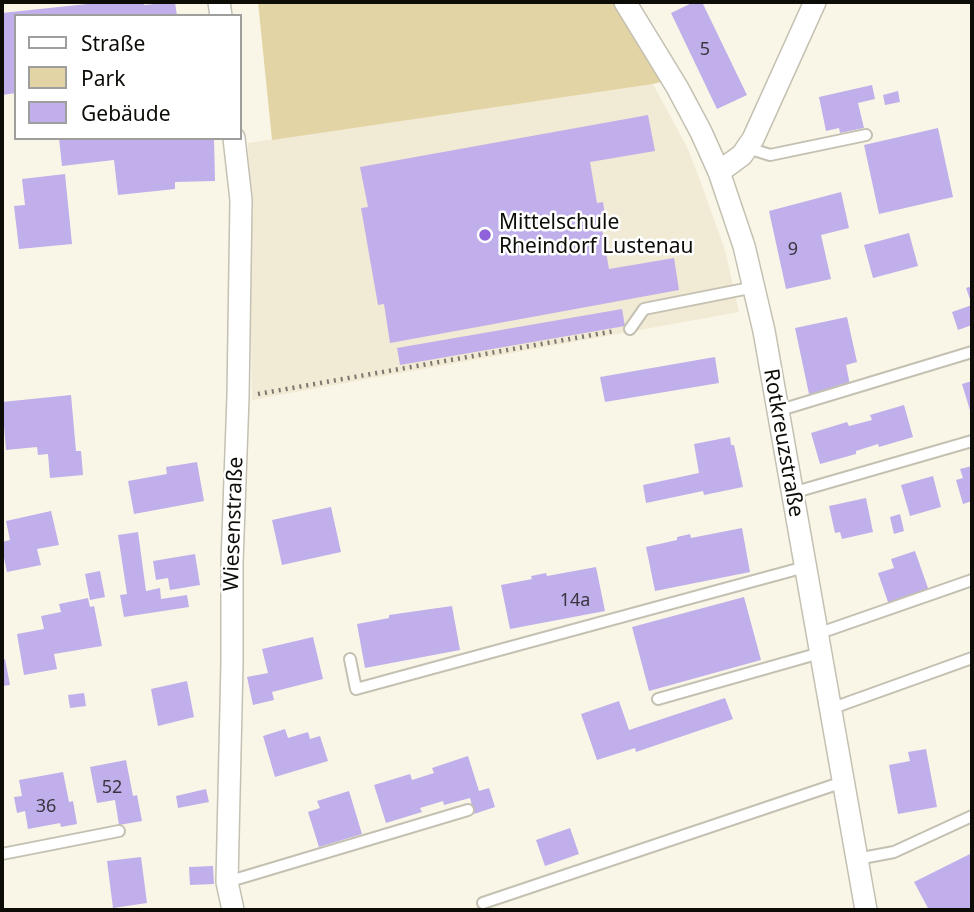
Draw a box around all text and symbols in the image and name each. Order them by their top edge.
legend [14,14,242,140]
text: Straße [81,29,145,57]
house number: 5 [700,39,710,61]
text: Park [81,64,125,92]
text: Gebäude [81,99,171,127]
place label: Mittelschule Rheindorf Lustenau [499,210,693,260]
marker: Mittelschule Rheindorf Lustenau [477,227,493,243]
house number: 9 [788,239,798,261]
street label: Rotkreuzstraße [758,367,808,519]
street label: Wiesenstraße [219,456,249,592]
house number: 14a [560,590,590,612]
house number: 52 [102,777,122,799]
house number: 36 [36,796,56,818]

